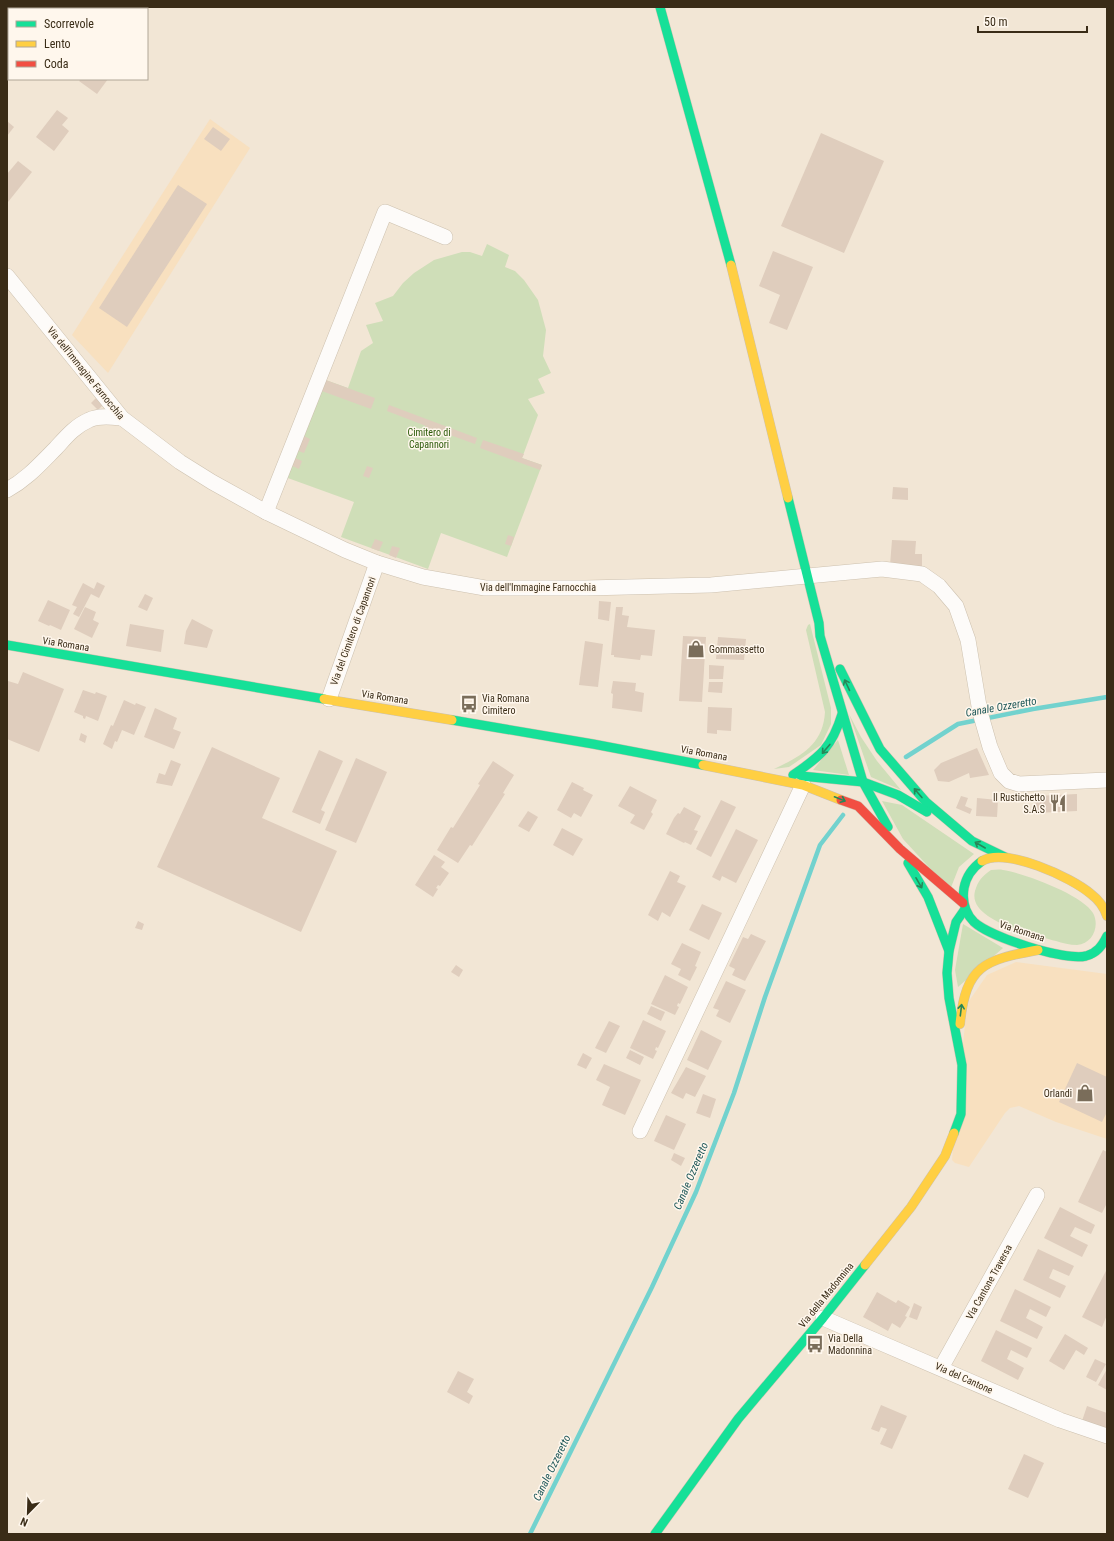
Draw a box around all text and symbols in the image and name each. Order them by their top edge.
legend [8,8,148,80]
scale bar [978,8,1087,34]
text: 50 m [984,15,1008,29]
text: Scorrevole [44,17,94,31]
text: Lento [44,37,71,51]
text: Coda [44,57,69,71]
street label: Via dell'Immagine Farnocchia [45,325,127,422]
park label: Cimitero di Capannori [408,427,450,450]
street label: Via del Cimitero di Capannori [328,575,378,687]
street label: Via dell'Immagine Farnocchia [480,582,596,593]
street label: Via Romana [42,635,90,653]
shop icon: Gommassetto [686,639,706,659]
place label: Gommassetto [709,644,764,655]
one-way arrow [843,679,850,691]
street label: Via Romana [361,688,409,706]
place label: Via Romana Cimitero [482,693,529,716]
bus stop icon: Via Romana Cimitero [459,694,479,714]
water label: Canale Ozzeretto [965,694,1037,720]
street label: Via Romana [680,743,728,763]
one-way arrow [822,743,831,754]
one-way arrow [913,787,922,798]
place label: Il Rustichetto S.A.S [993,792,1045,815]
restaurant icon: Il Rustichetto S.A.S [1048,793,1068,813]
one-way arrow [833,795,845,803]
one-way arrow [974,841,986,849]
one-way arrow [916,876,924,888]
street label: Via Romana [998,918,1046,944]
one-way arrow [957,1004,965,1017]
shop icon: Orlandi [1075,1083,1095,1103]
place label: Orlandi [1044,1088,1072,1099]
water label: Canale Ozzeretto [671,1140,711,1212]
street label: Via Cantone Traversa [964,1243,1014,1321]
street label: Via della Madonnina [796,1260,856,1330]
place label: Via Della Madonnina [828,1333,872,1356]
bus stop icon: Via Della Madonnina [805,1334,825,1354]
street label: Via del Cantone [933,1360,995,1396]
water label: Canale Ozzeretto [530,1433,574,1503]
north arrow [8,1493,48,1533]
text: N [18,1514,30,1529]

